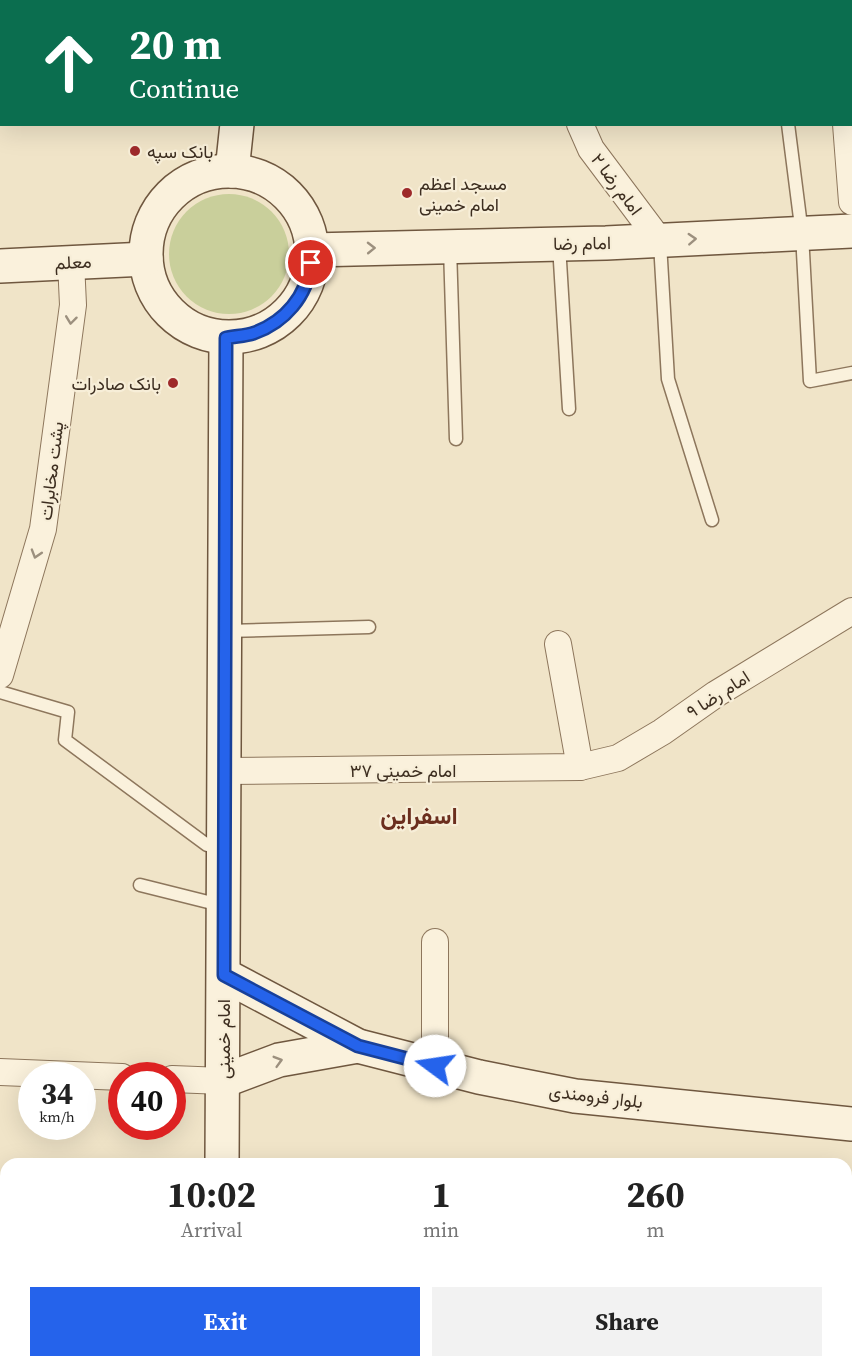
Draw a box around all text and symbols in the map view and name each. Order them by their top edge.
text: 20 m [129,15,222,73]
icon: ahead [30,24,108,102]
text: Continue [129,70,239,107]
place label: بانک سپه [147,139,213,164]
marker: بانک سپه [128,144,142,158]
street label: امام رضا ۲ [585,148,649,220]
place label: مسجد اعظم امام خمینی [419,171,507,217]
marker: مسجد اعظم امام خمینی [400,186,414,200]
street label: امام رضا [553,230,611,256]
one-way arrow [687,233,696,246]
pin [285,237,336,288]
one-way arrow [366,242,375,254]
icon: arrive [294,246,327,279]
street label: معلم [54,249,92,275]
one-way arrow [65,315,77,324]
place label: بانک صادرات [71,371,161,396]
marker: بانک صادرات [166,376,180,390]
street label: پشت مخابرات [33,420,69,522]
one-way arrow [31,548,43,559]
street label: امام رضا ۹ [682,664,754,724]
street label: امام خمینی ۳۷ [350,758,456,783]
district label: اسفراین [380,799,458,832]
street label: امام خمینی [211,999,236,1079]
position arrow [403,1034,467,1098]
one-way arrow [272,1056,283,1068]
speed limit sign: 40 [108,1062,186,1140]
text: 34 [41,1073,73,1114]
street label: بلوار فرومندی [548,1078,644,1114]
text: km/h [39,1106,75,1127]
text: 10:02 [167,1170,256,1219]
text: 1 [431,1170,451,1219]
text: 260 [626,1170,685,1219]
text: Arrival [181,1216,242,1244]
text: min [423,1216,459,1244]
text: m [647,1216,665,1244]
button: Exit [30,1287,420,1356]
button: Share [432,1287,822,1356]

